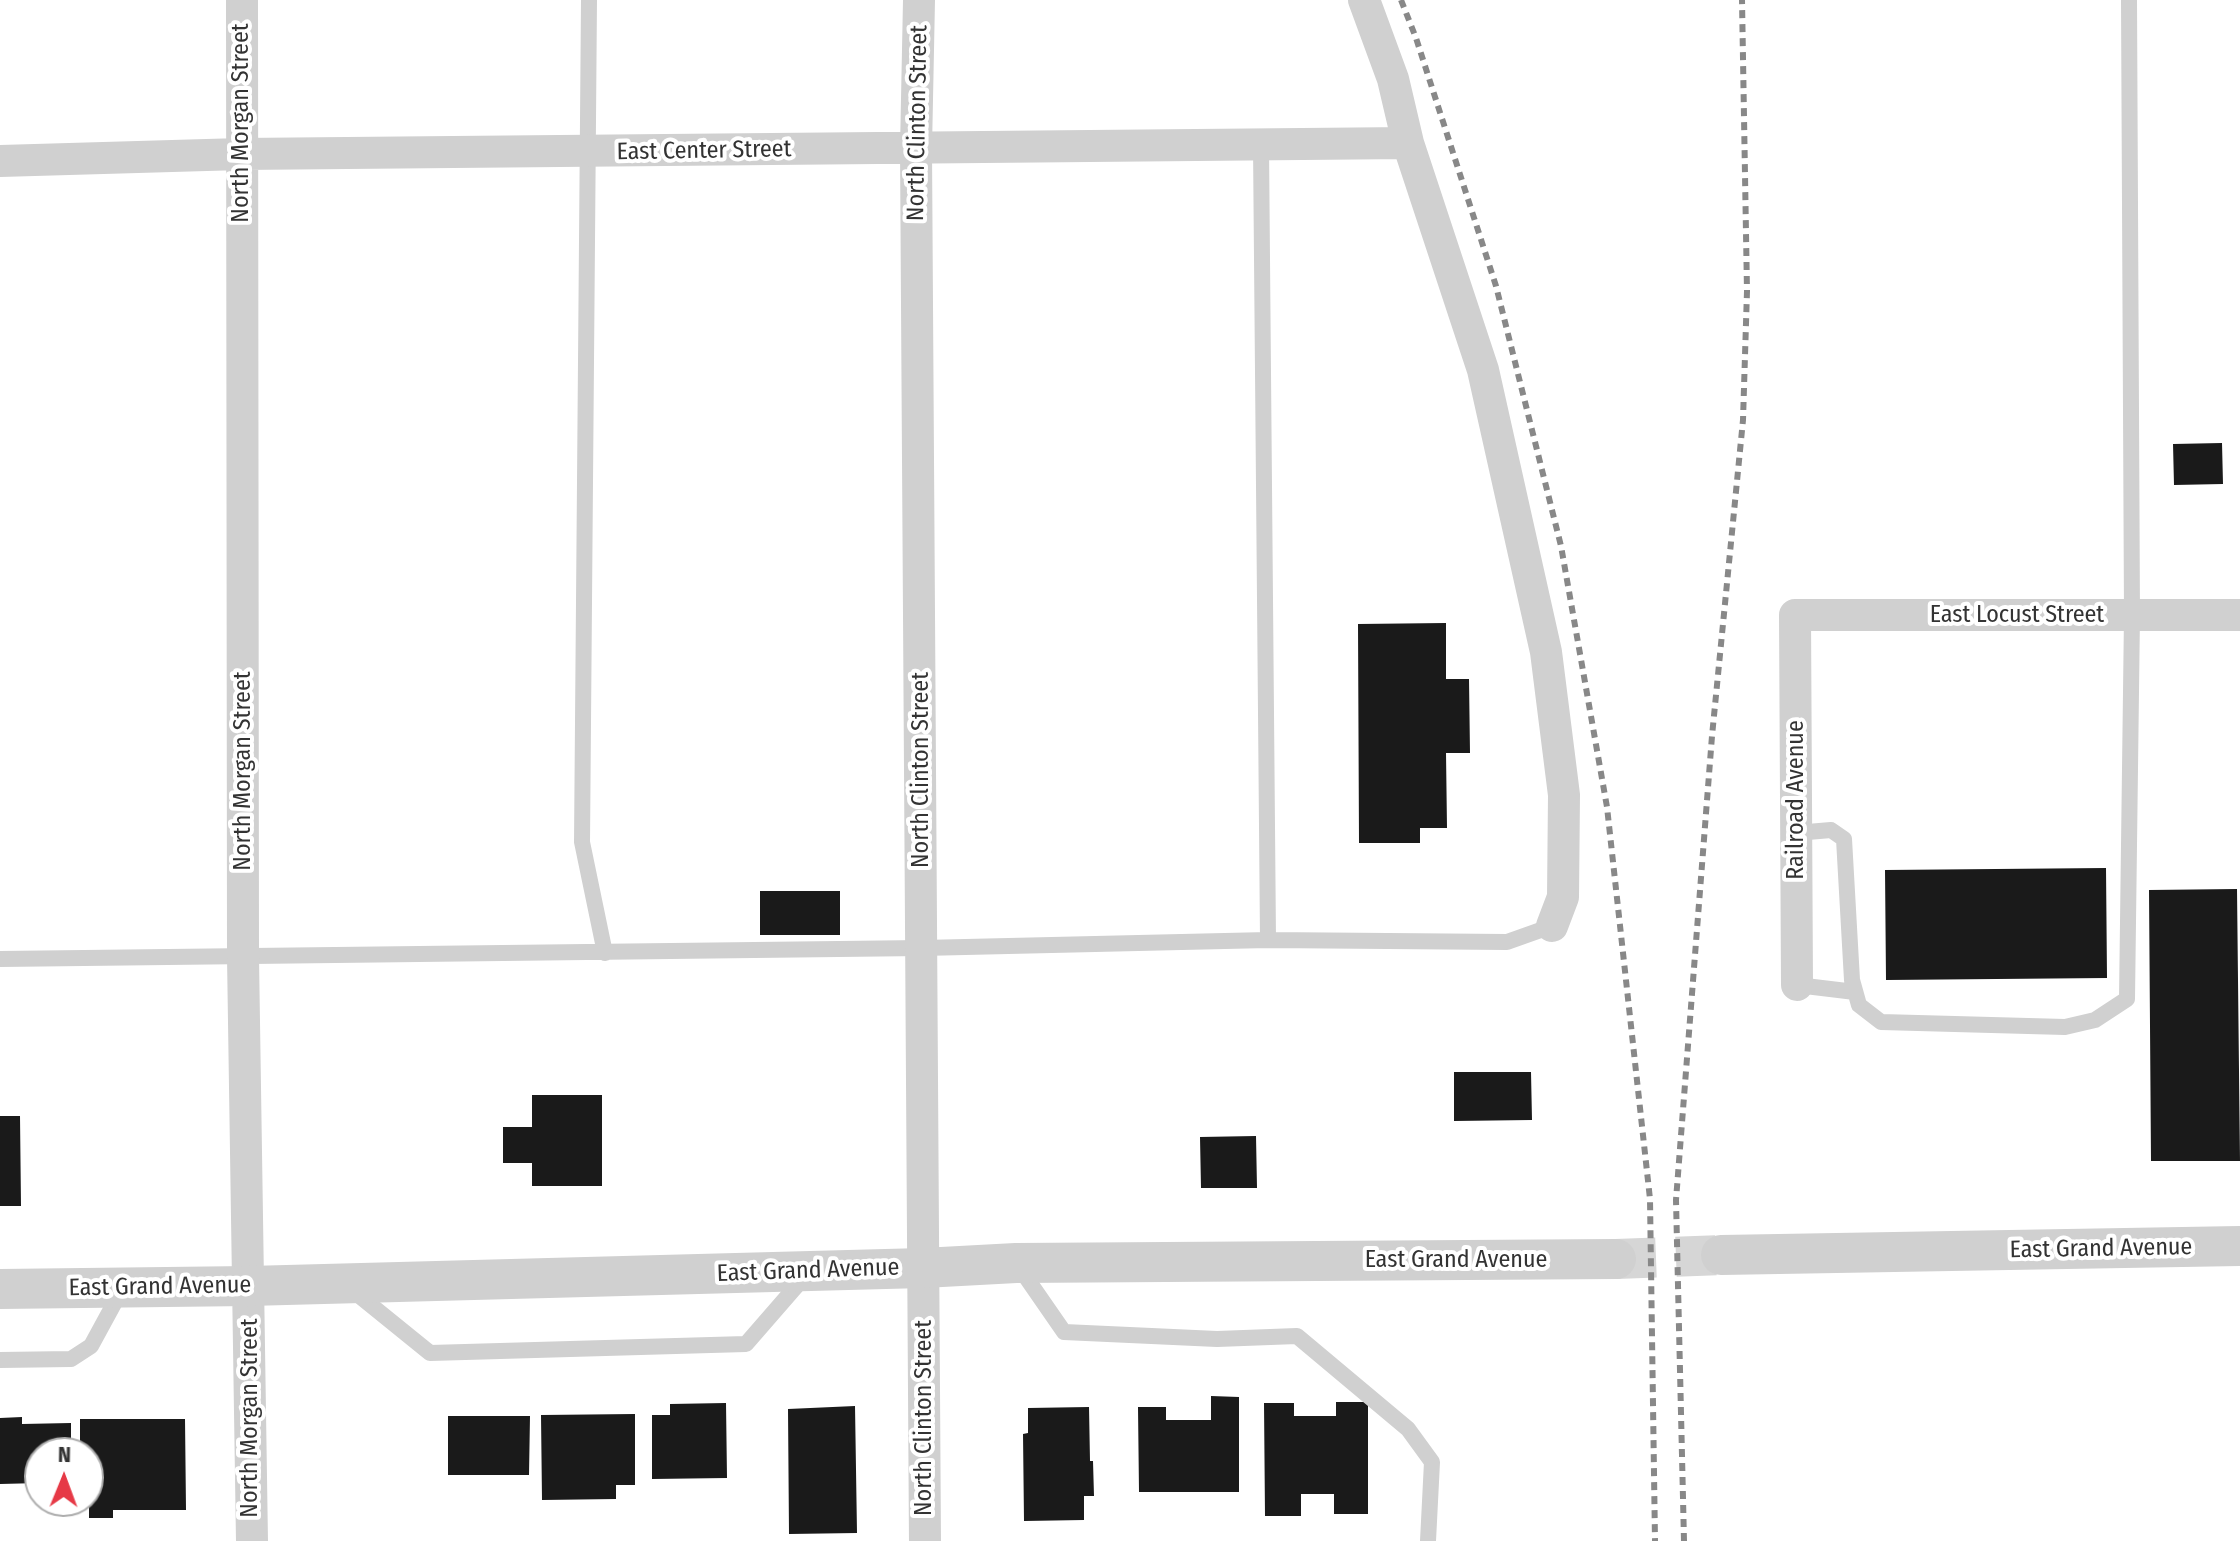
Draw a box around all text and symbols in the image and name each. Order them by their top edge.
street label: North Morgan Street [227,23,255,223]
street label: North Clinton Street [902,25,934,221]
street label: East Center Street [616,135,792,167]
street label: East Locust Street [1930,601,2104,629]
street label: North Morgan Street [229,671,257,871]
street label: North Clinton Street [907,672,935,868]
street label: Railroad Avenue [1782,720,1810,880]
street label: East Grand Avenue [2009,1233,2193,1265]
street label: East Grand Avenue [1365,1246,1547,1274]
street label: East Grand Avenue [716,1253,900,1289]
street label: East Grand Avenue [68,1271,252,1303]
street label: North Morgan Street [236,1318,264,1518]
street label: North Clinton Street [910,1320,938,1516]
north arrow [24,1437,104,1517]
text: N [58,1441,71,1468]

